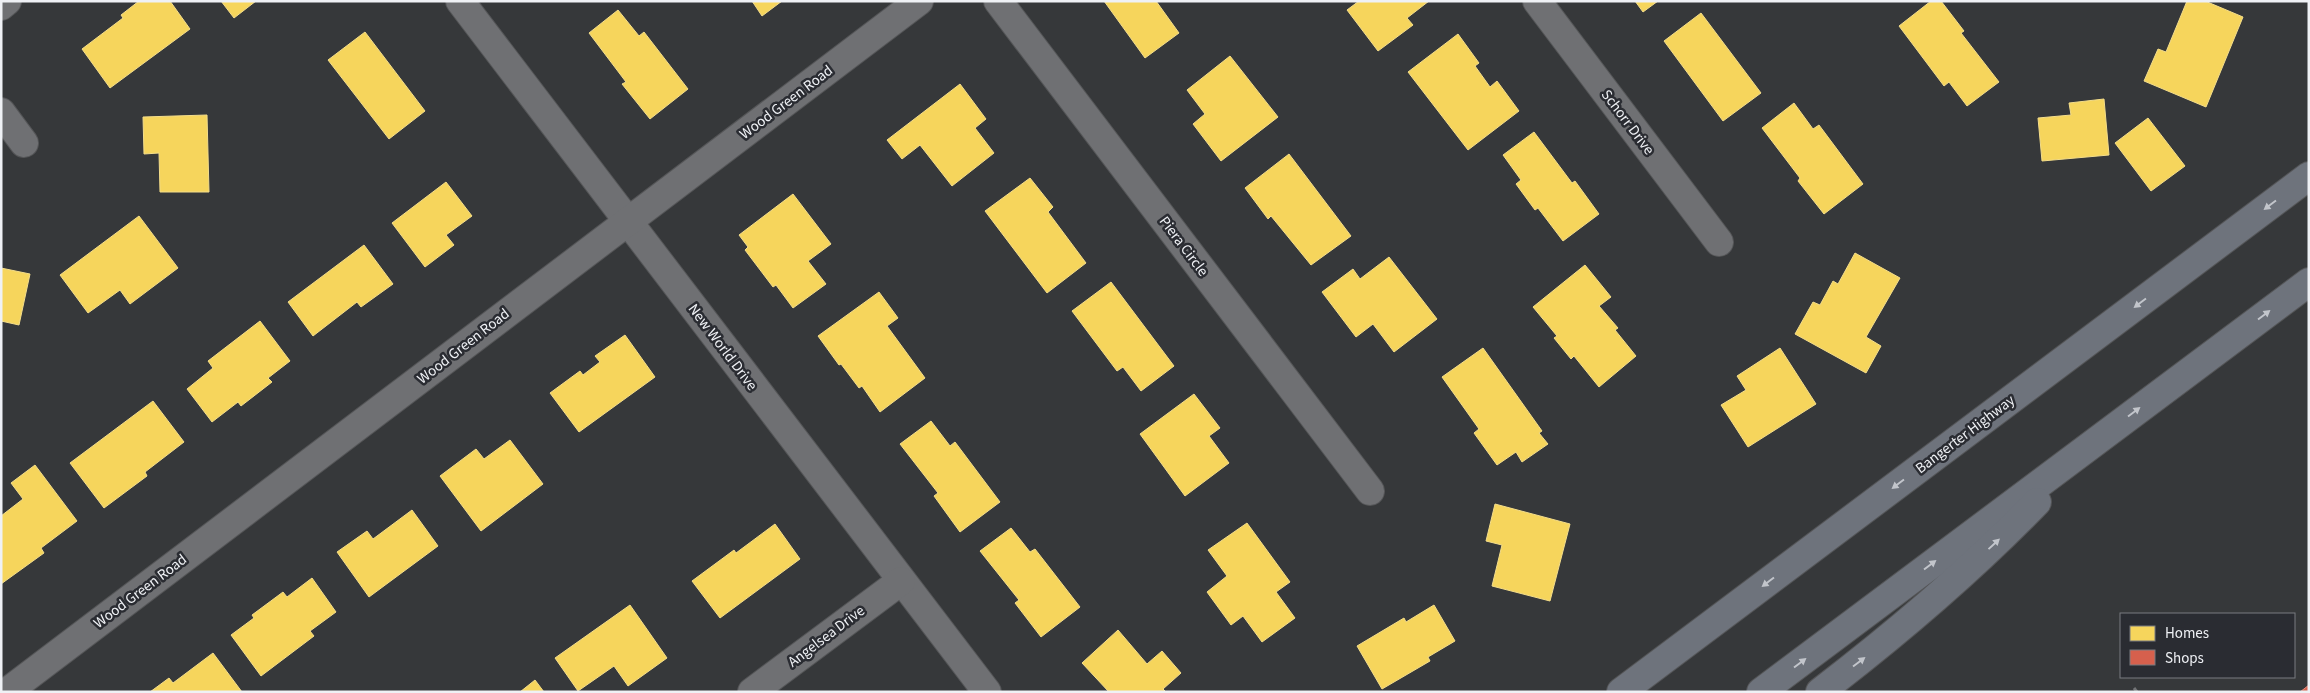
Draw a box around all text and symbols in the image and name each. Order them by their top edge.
street label: Wood Green Road [735,60,837,144]
street label: Schorr Drive [1596,85,1659,159]
one-way arrow [2264,200,2277,211]
street label: Piera Circle [1154,212,1213,281]
one-way arrow [2133,298,2147,308]
street label: New World Drive [683,300,762,395]
street label: Wood Green Road [413,304,514,389]
one-way arrow [2257,310,2271,320]
street label: Bangerter Highway [1911,390,2019,479]
one-way arrow [2127,407,2140,418]
one-way arrow [1892,479,1905,490]
one-way arrow [1988,538,2000,550]
street label: Wood Green Road [89,549,191,633]
one-way arrow [1923,560,1937,570]
one-way arrow [1761,577,1775,587]
street label: Angelsea Drive [783,600,869,672]
legend [2120,613,2295,678]
text: Homes [2165,623,2209,644]
text: Shops [2165,648,2204,669]
one-way arrow [1793,657,1806,668]
one-way arrow [1852,657,1865,668]

